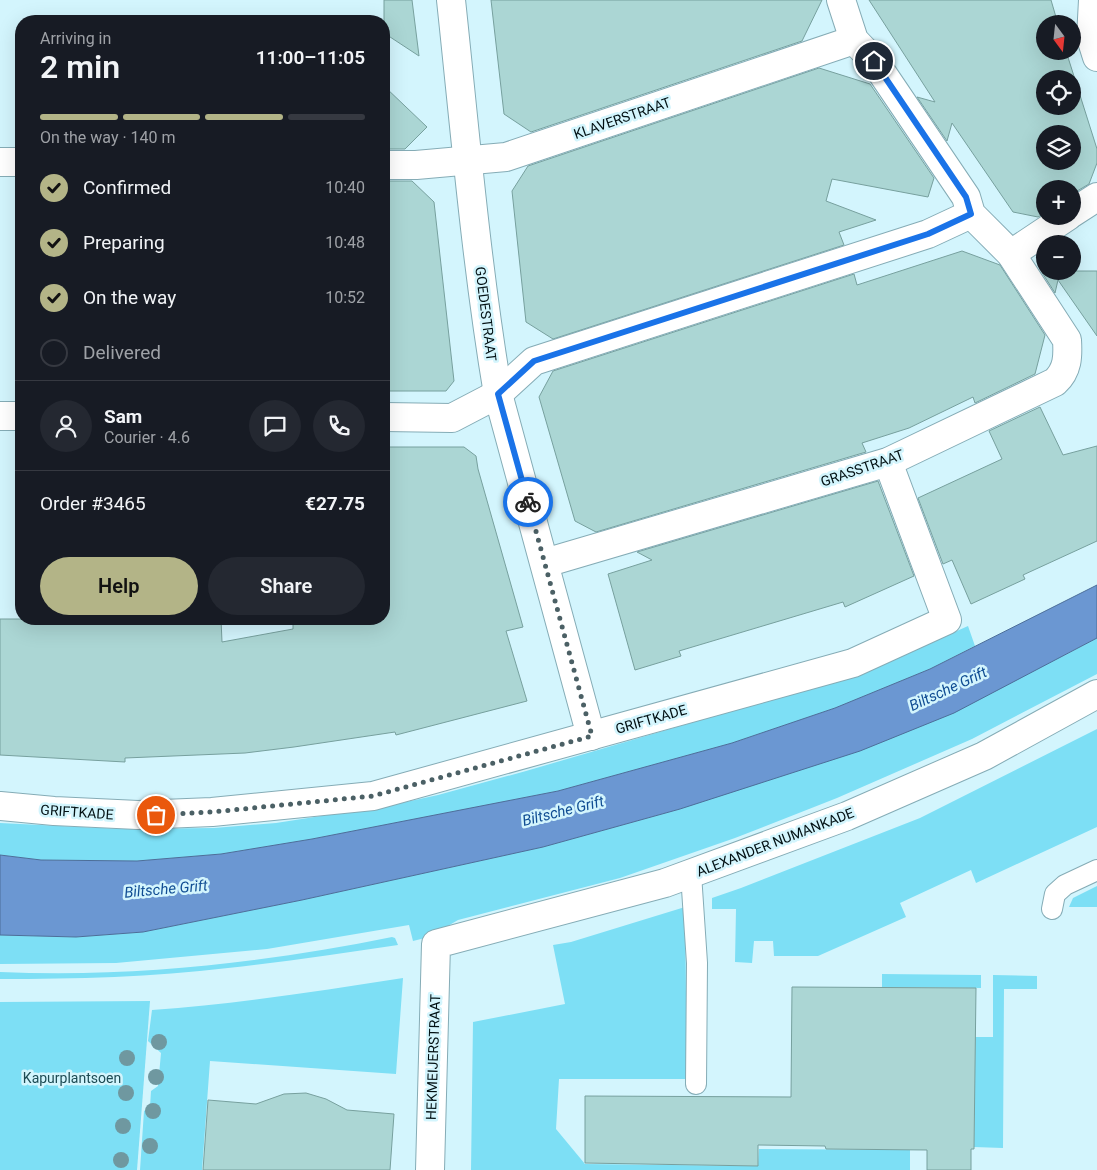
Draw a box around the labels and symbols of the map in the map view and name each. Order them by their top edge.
north arrow [1036,15,1081,60]
pin [853,40,895,82]
street label: KLAVERSTRAAT [571,94,673,142]
street label: GOEDESTRAAT [472,266,500,363]
street label: GRASSTRAAT [818,446,906,490]
courier [503,477,553,527]
water label: Biltsche Grift [906,663,990,715]
street label: GRIFTKADE [614,701,688,737]
water label: Biltsche Grift [520,792,606,830]
pin [135,794,177,836]
street label: GRIFTKADE [40,801,114,823]
street label: ALEXANDER NUMANKADE [694,805,856,879]
water label: Biltsche Grift [124,876,209,902]
street label: HEKMEIJERSTRAAT [423,993,443,1120]
park label: Kapurplantsoen [23,1070,121,1086]

